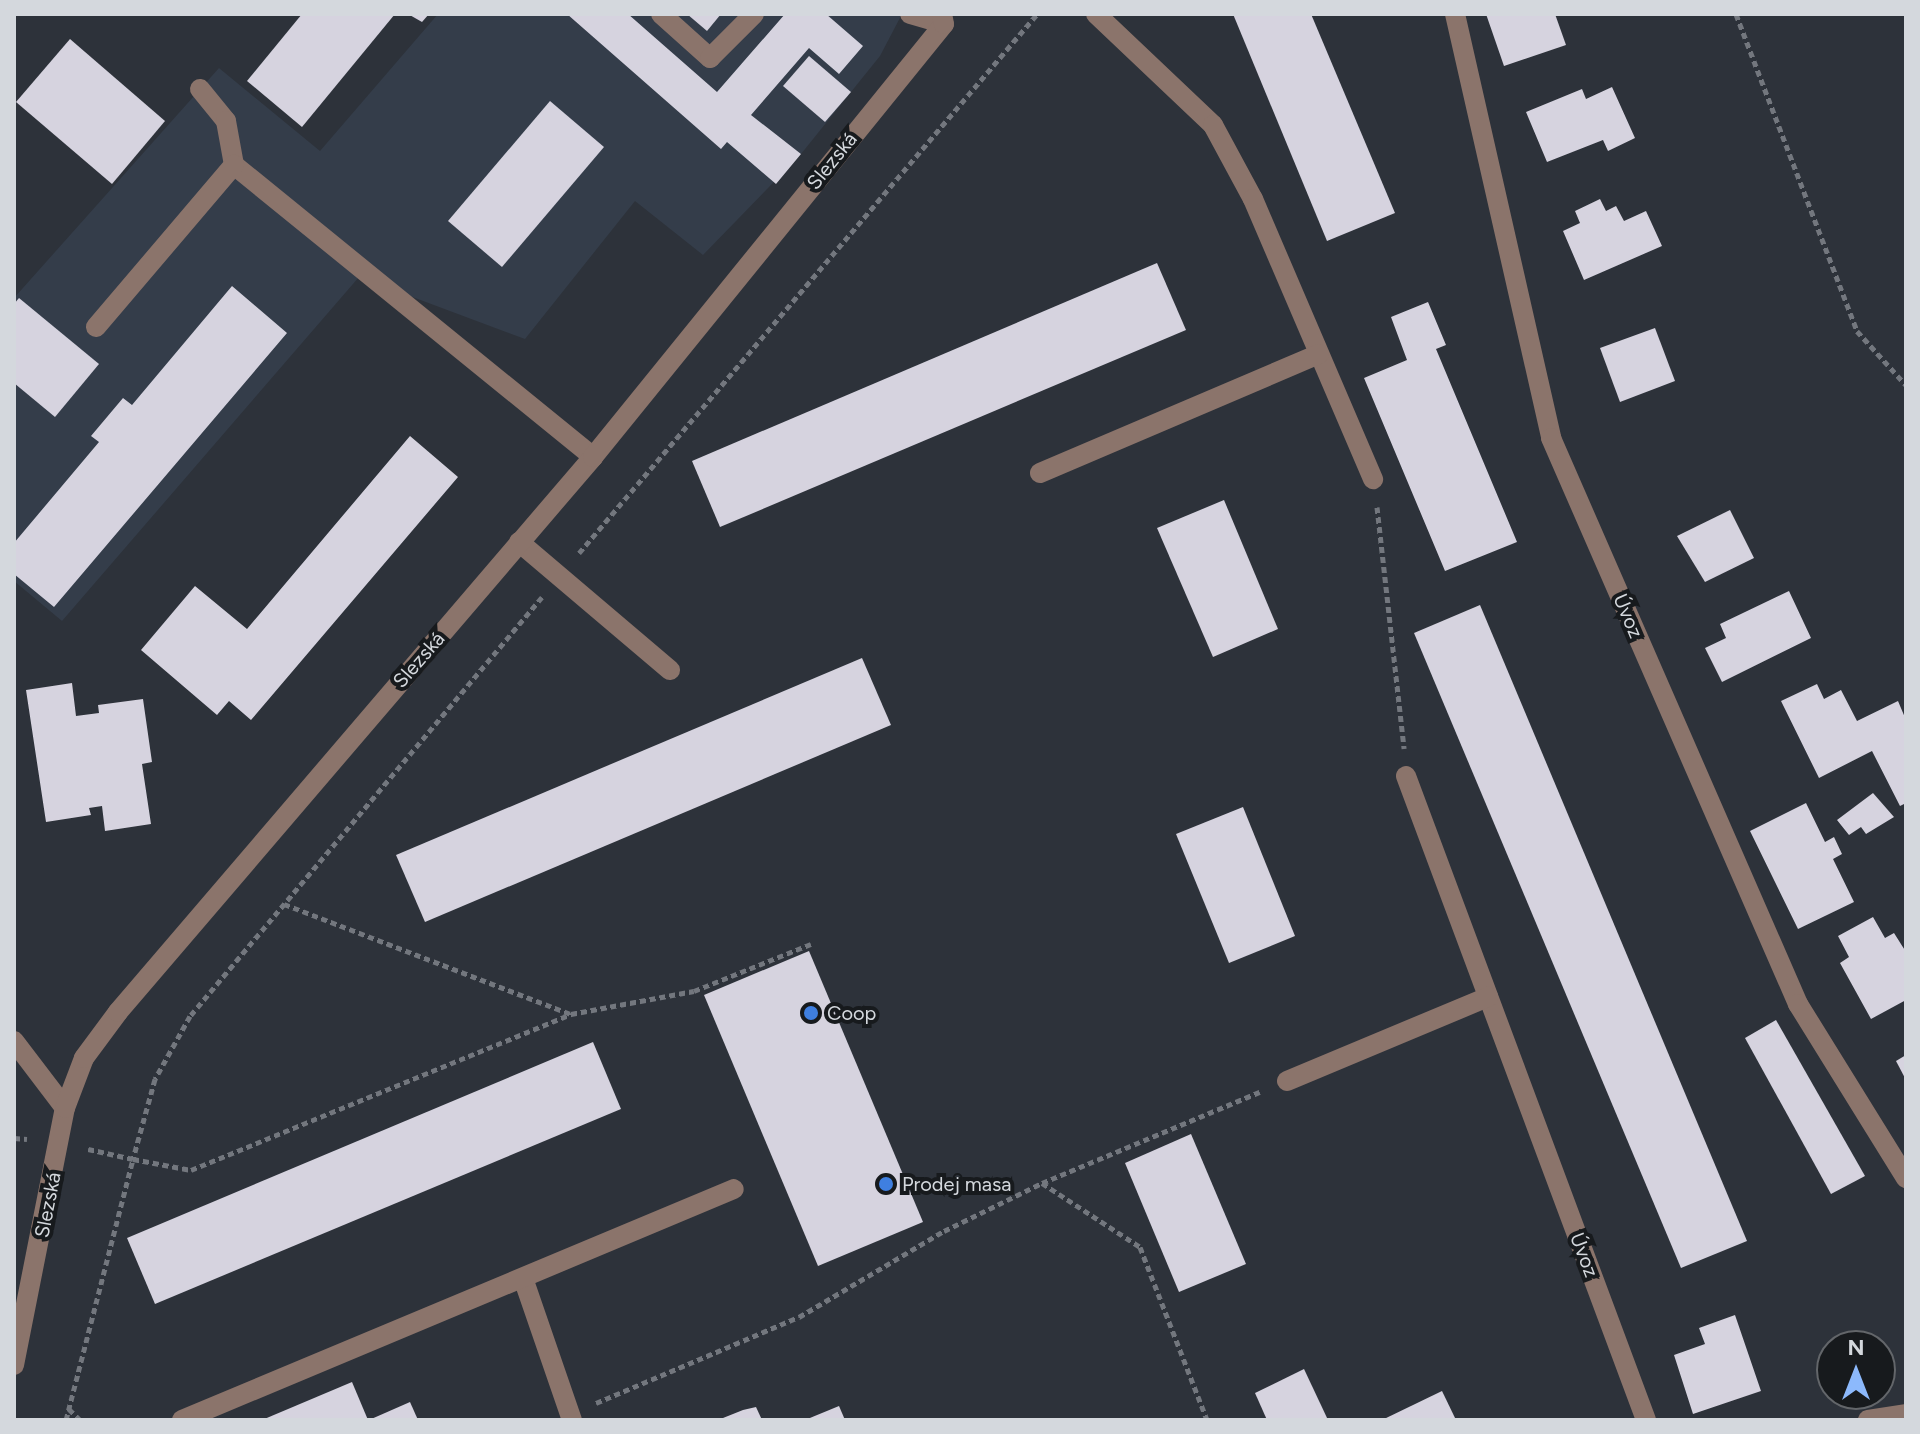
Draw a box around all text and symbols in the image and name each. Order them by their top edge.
street label: Slezská [802,128,862,194]
street label: Úvoz [1608,590,1648,642]
street label: Slezská [388,627,450,693]
place label: Coop [827,1001,876,1025]
marker: Coop [802,1004,820,1022]
street label: Slezská [30,1170,66,1240]
place label: Prodej masa [902,1172,1012,1196]
marker: Prodej masa [877,1175,895,1193]
street label: Úvoz [1565,1229,1603,1281]
north arrow [1816,1330,1896,1410]
text: N [1847,1334,1865,1361]

